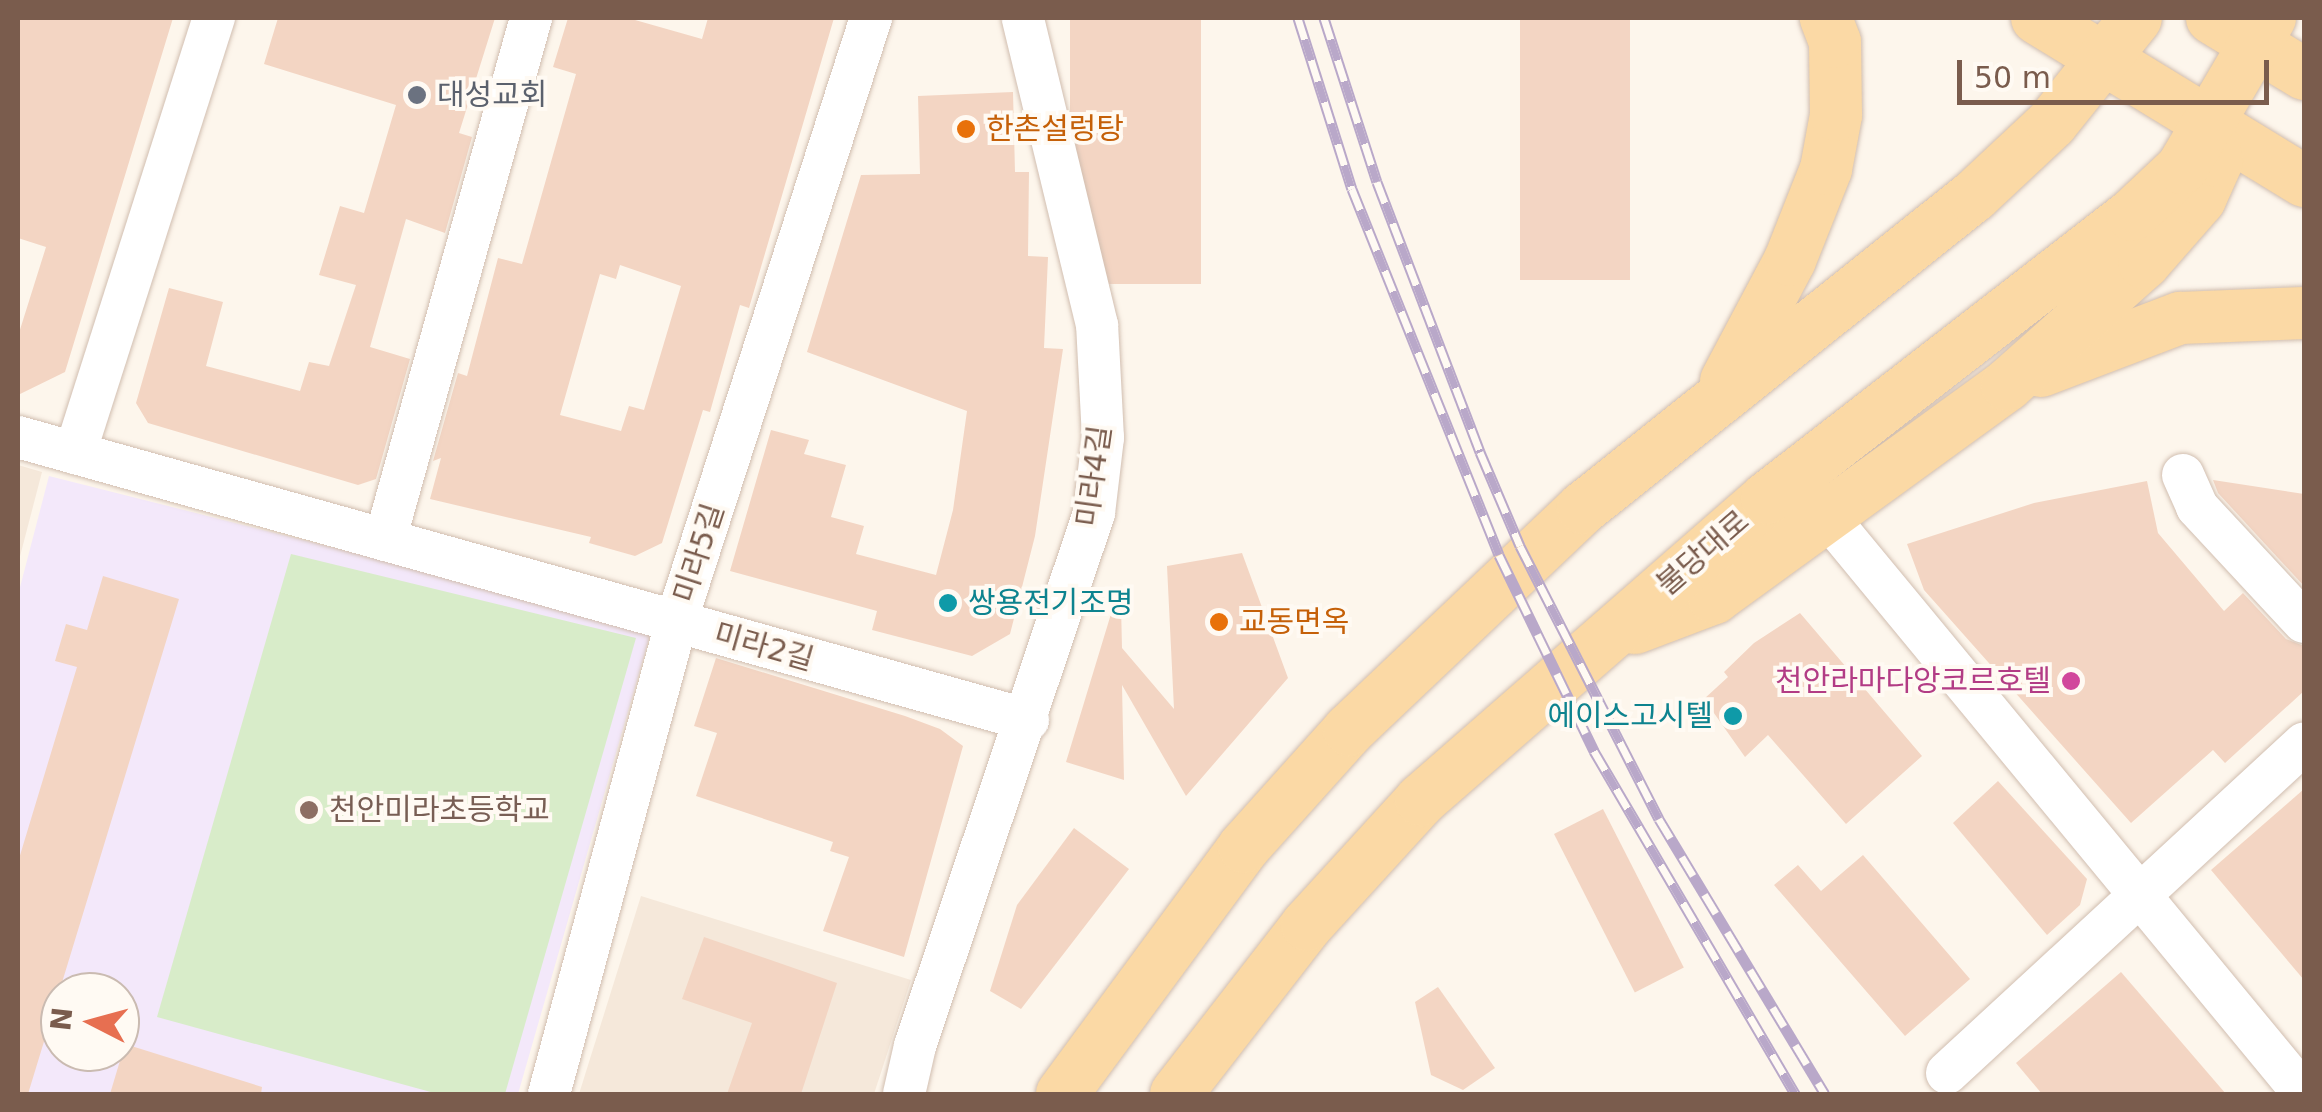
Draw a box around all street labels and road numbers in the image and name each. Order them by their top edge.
street label: 미라4길 [1069,423,1119,529]
street label: 미라5길 [666,499,732,607]
street label: 불당대로 [1650,503,1756,603]
street label: 미라2길 [710,616,818,678]

